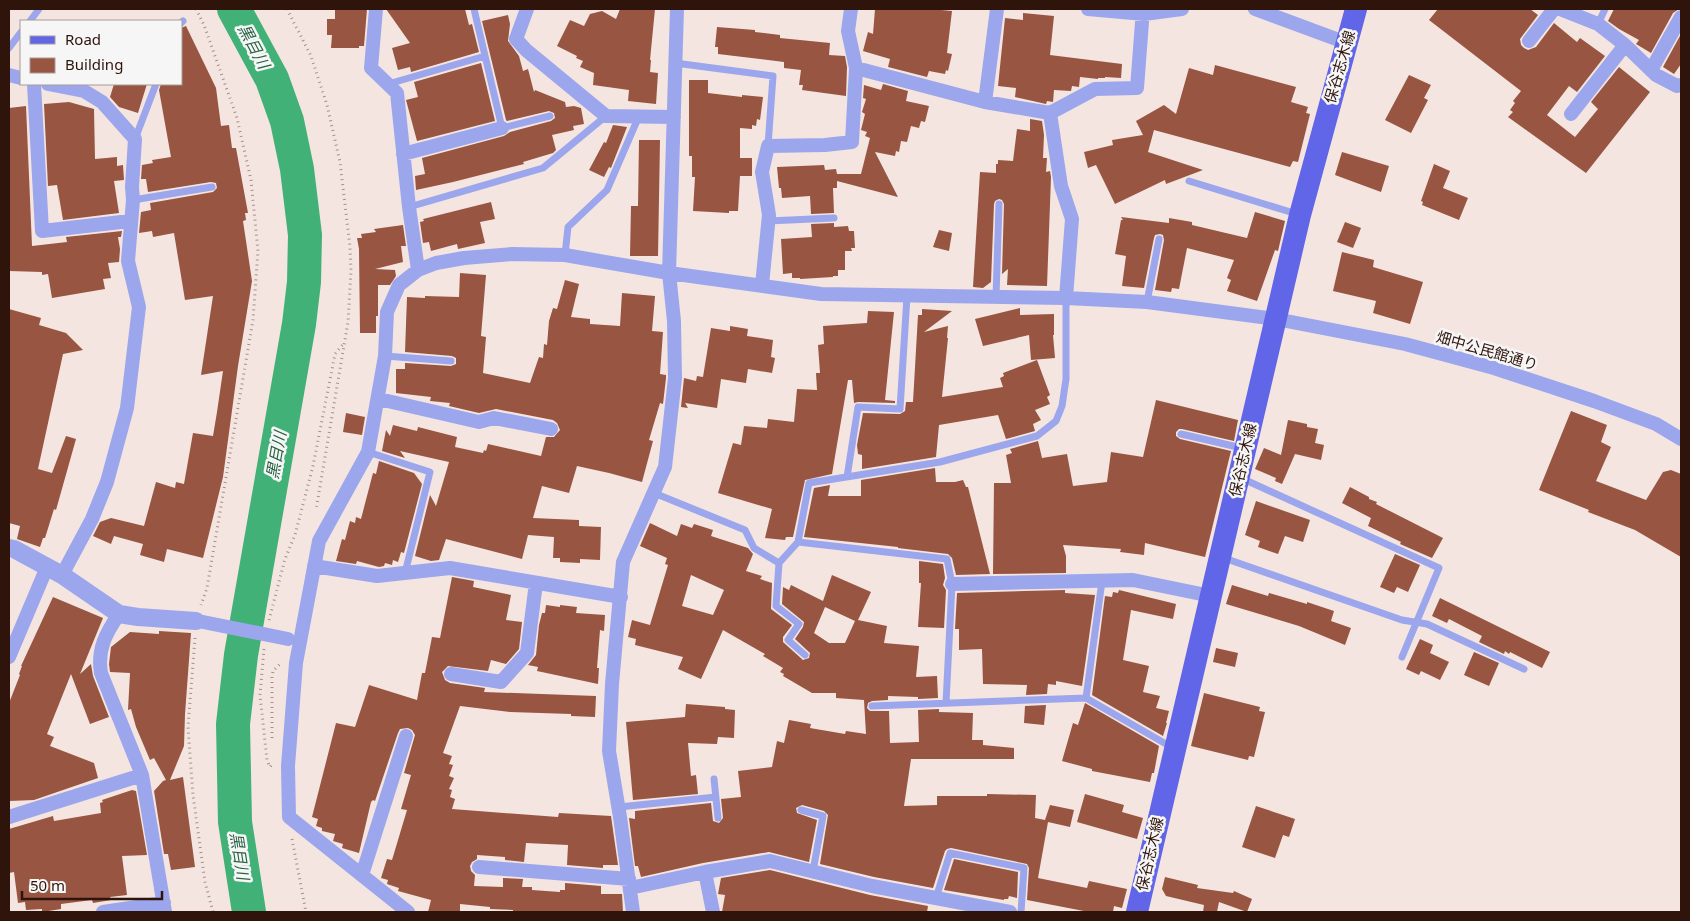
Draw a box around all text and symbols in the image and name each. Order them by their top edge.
legend [20,20,182,85]
water label: 黒目川 [233,20,276,74]
street label: 保谷志木線 [1319,28,1359,106]
text: Road [65,29,101,49]
text: Building [65,54,123,74]
street label: 畑中公民館通り [1434,326,1541,374]
street label: 保谷志木線 [1224,421,1260,499]
water label: 黒目川 [261,427,291,481]
street label: 保谷志木線 [1131,815,1167,893]
water label: 黒目川 [225,831,255,883]
scale bar [22,868,162,900]
text: 50 m [30,875,65,895]

